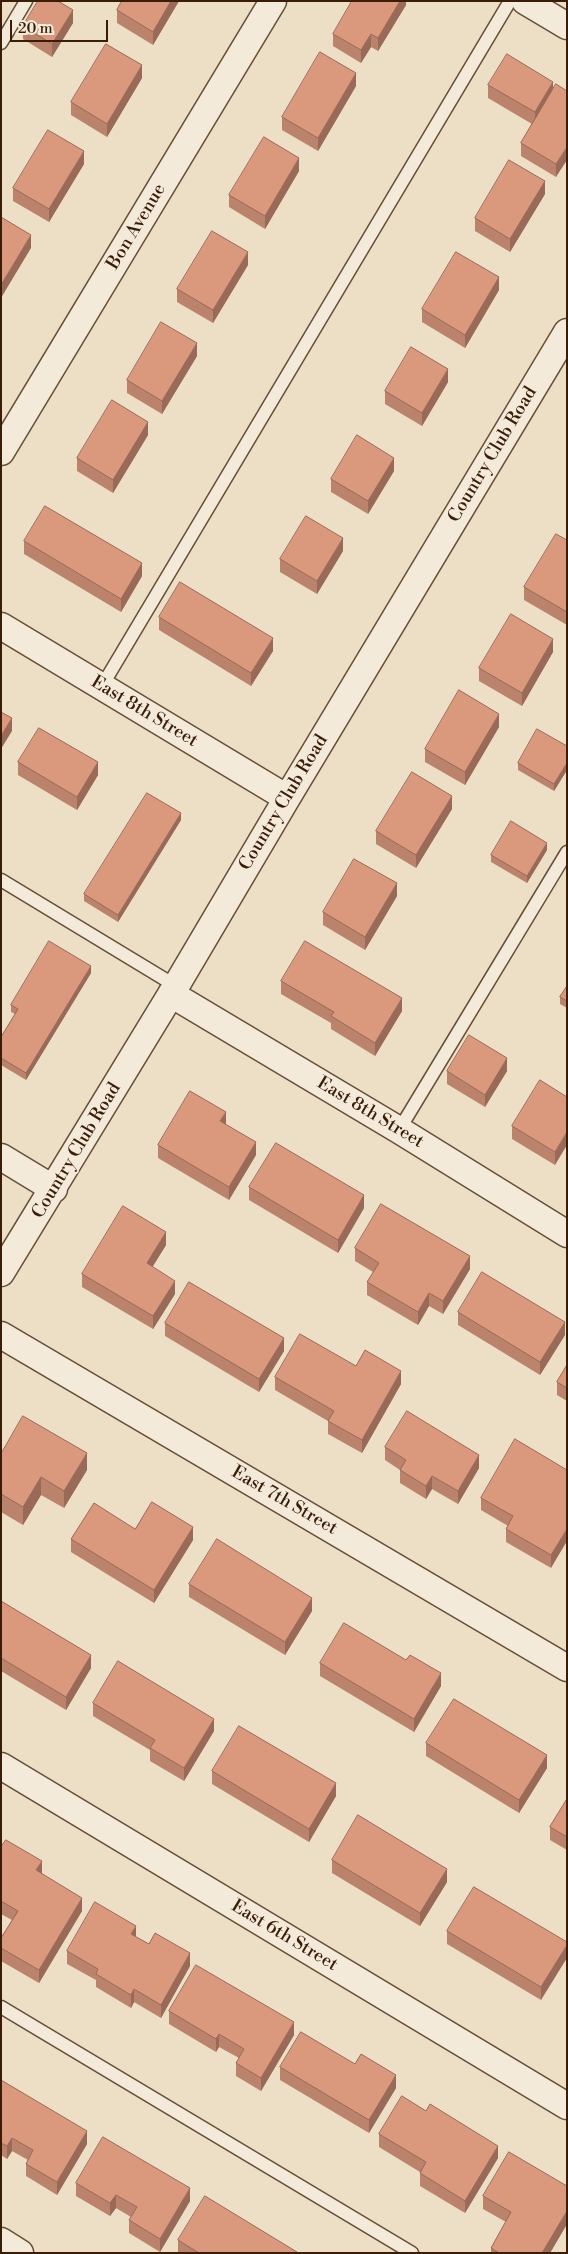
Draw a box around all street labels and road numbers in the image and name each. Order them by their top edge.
street label: Bon Avenue [103,180,171,274]
street label: Country Club Road [444,383,542,527]
street label: East 8th Street [87,672,201,752]
street label: Country Club Road [235,731,333,875]
street label: East 8th Street [313,1073,427,1153]
street label: Country Club Road [28,1079,126,1223]
street label: East 7th Street [227,1462,341,1540]
street label: East 6th Street [227,1896,341,1976]

